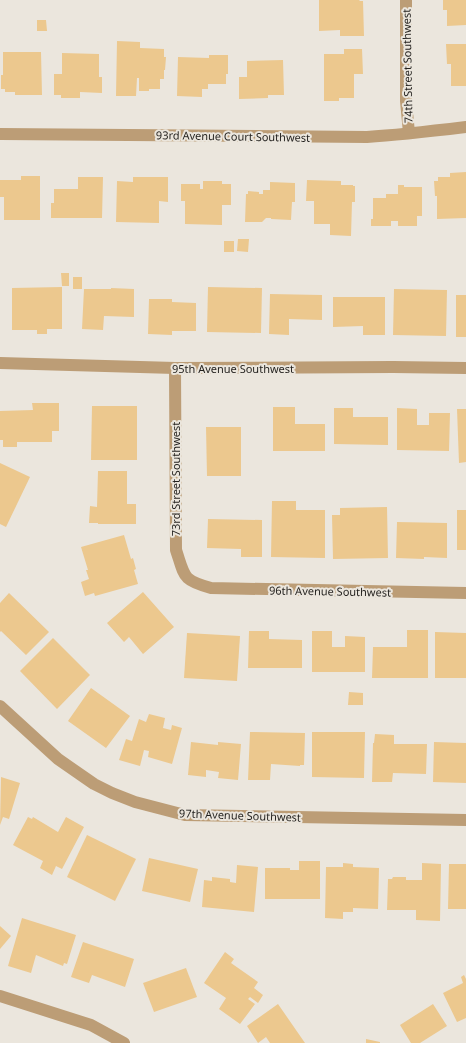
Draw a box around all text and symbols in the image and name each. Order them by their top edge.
street label: 74th Street Southwest [399,9,415,123]
street label: 93rd Avenue Court Southwest [156,127,310,145]
street label: 95th Avenue Southwest [172,361,294,376]
street label: 73rd Street Southwest [168,422,183,536]
street label: 96th Avenue Southwest [269,582,391,600]
street label: 97th Avenue Southwest [179,805,301,825]

